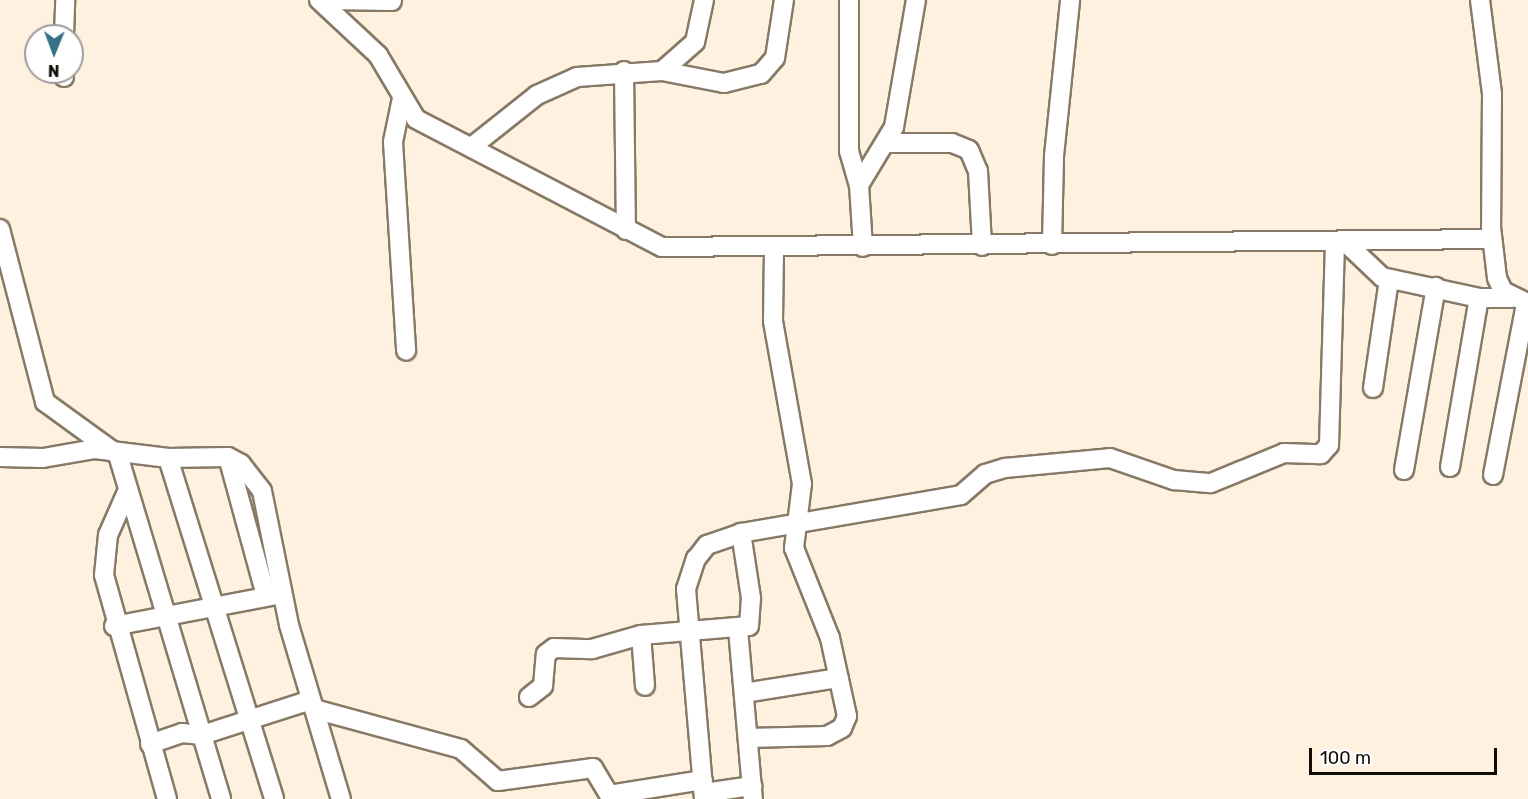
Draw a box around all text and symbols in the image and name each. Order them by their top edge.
north arrow [24,24,84,84]
text: N [48,61,60,80]
scale bar [1312,736,1500,774]
text: 100 m [1320,747,1371,769]

